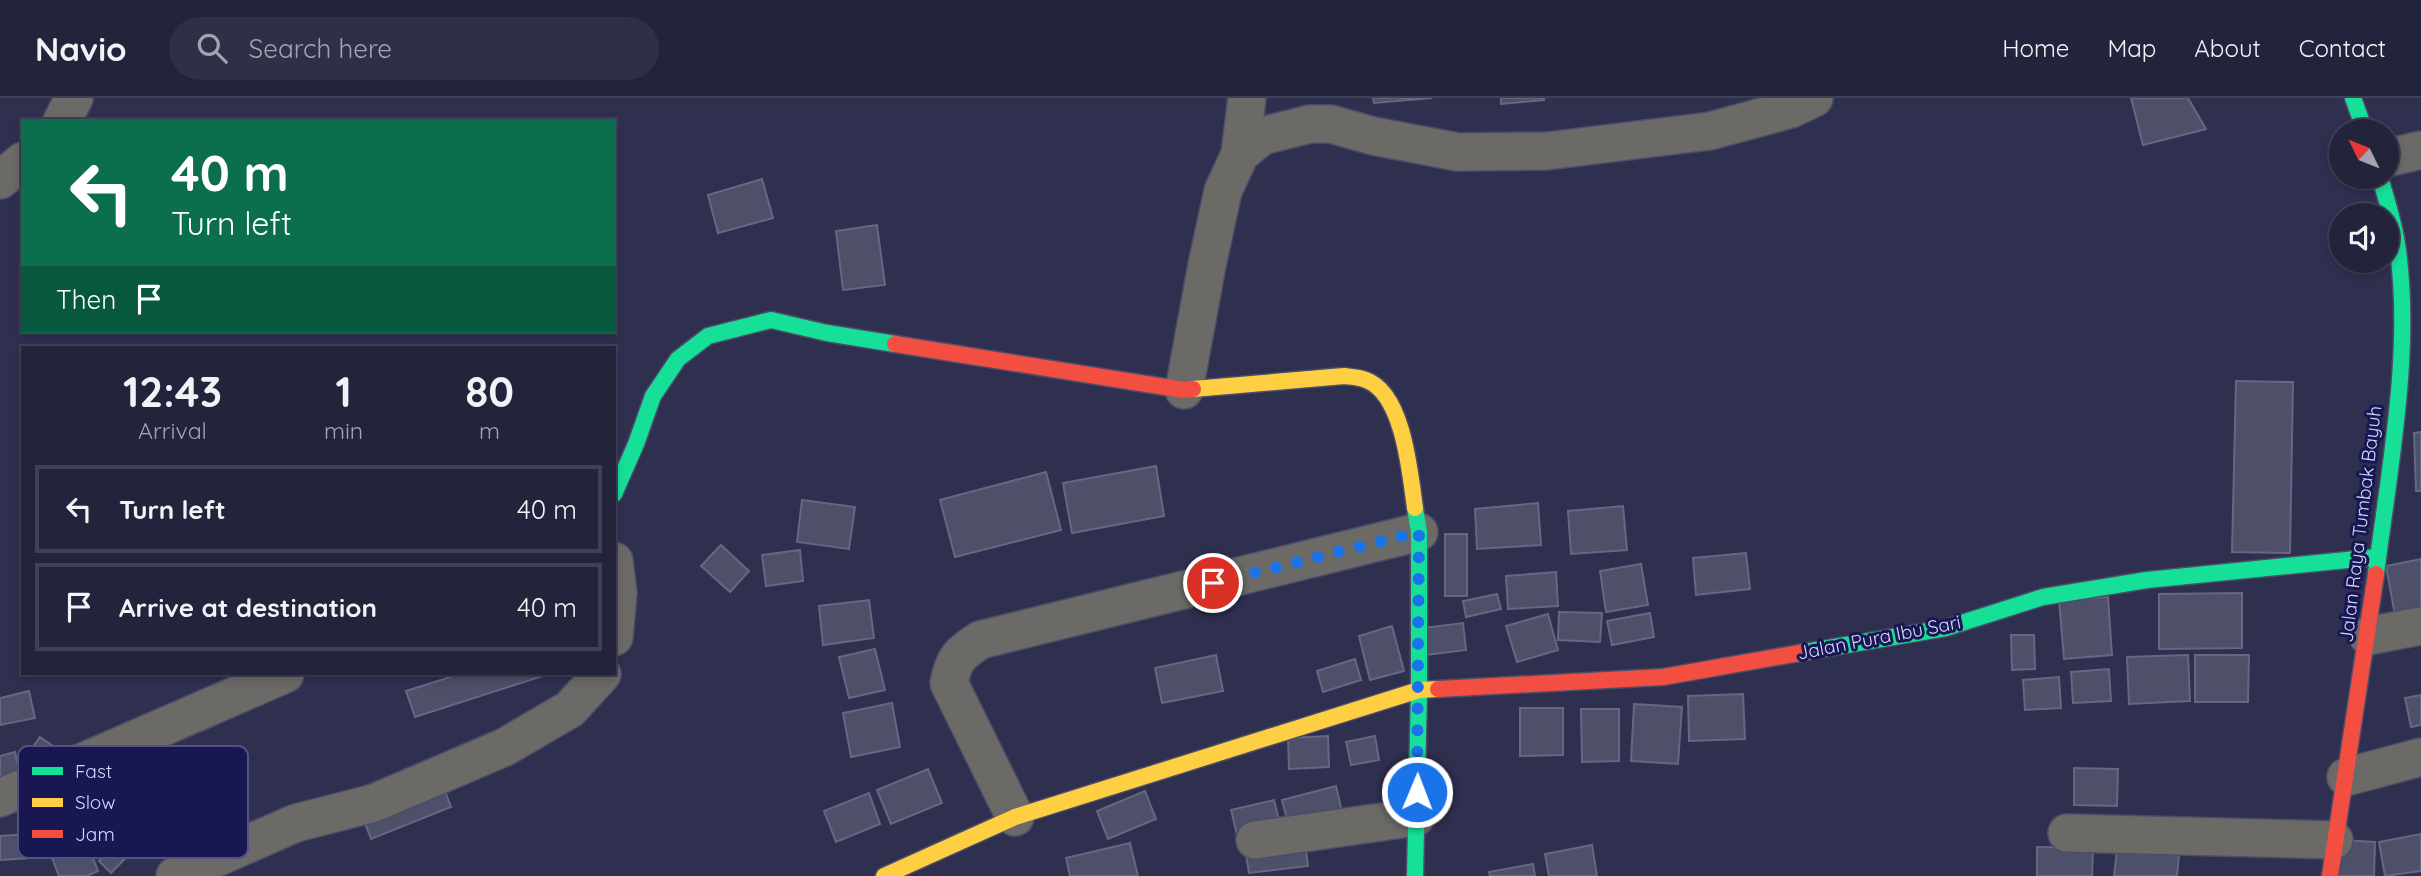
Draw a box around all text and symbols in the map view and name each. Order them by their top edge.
search box [169,17,659,80]
text: Navio [35,28,127,69]
icon: search [193,29,231,67]
text: Search here [249,32,392,65]
text: Home [2002,33,2069,63]
text: Map [2107,33,2156,63]
text: About [2194,33,2261,63]
text: Contact [2299,33,2386,63]
north arrow [2329,119,2399,189]
map controls [2329,119,2399,273]
text: 40 m [171,142,289,203]
icon: left [56,147,147,238]
text: Turn left [171,203,292,243]
button: sound [2329,203,2399,273]
icon: arrive [130,280,168,318]
text: Then [56,283,116,316]
text: 12:43 [123,365,222,418]
text: 1 [335,365,352,418]
text: 80 [465,365,514,418]
street label: Jalan Raya Tumbak Bayuh [2334,404,2386,644]
text: Arrival [138,416,207,445]
text: min [324,416,363,445]
text: m [479,416,500,445]
icon: left [60,490,98,528]
text: Turn left [119,493,226,526]
text: 40 m [517,493,577,526]
pin [1183,553,1243,613]
icon: arrive [1194,564,1232,602]
icon: arrive [60,588,98,626]
text: Arrive at destination [119,591,377,624]
text: 40 m [517,591,577,624]
street label: Jalan Pura Ibu Sari [1795,609,1963,665]
legend [18,746,248,858]
position arrow [1380,755,1454,829]
text: Fast [75,759,112,783]
text: Slow [75,790,116,814]
text: Jam [75,822,115,846]

